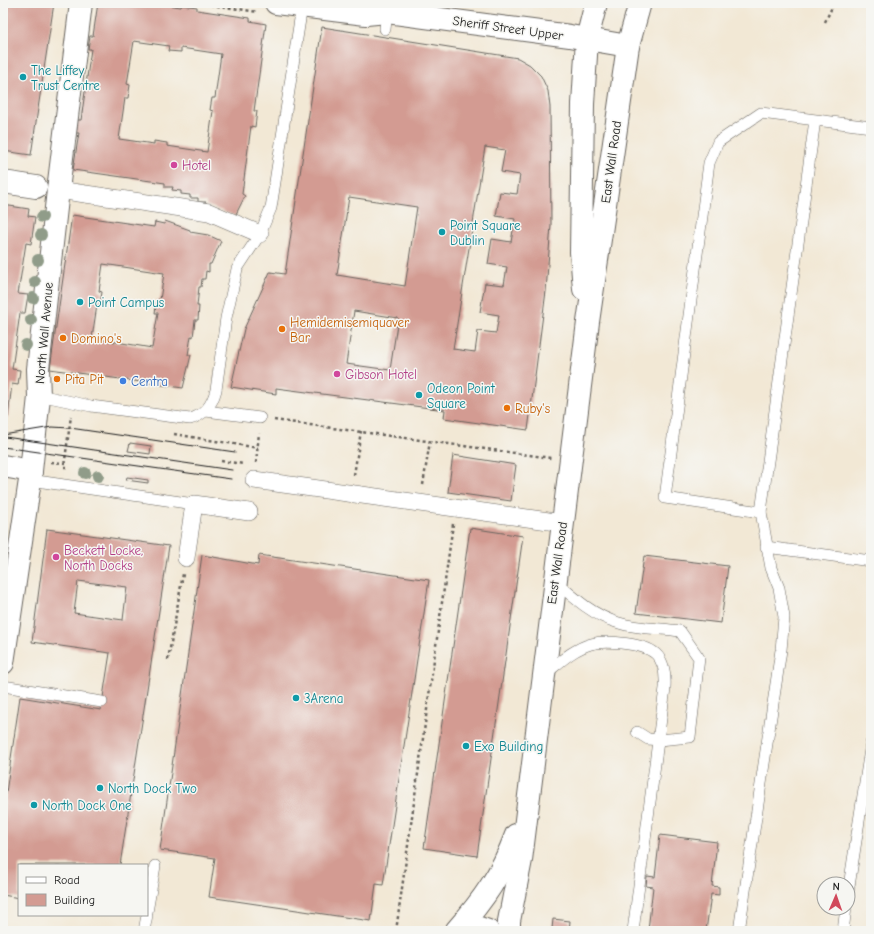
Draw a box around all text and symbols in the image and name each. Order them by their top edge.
street label: Sheriff Street Upper [452,13,565,43]
place label: The Liffey Trust Centre [31,63,100,93]
marker: The Liffey Trust Centre [18,72,28,82]
street label: East Wall Road [598,120,624,204]
place label: Hotel [182,158,211,173]
marker: Hotel [169,160,179,170]
place label: Point Square Dublin [450,218,521,248]
marker: Point Square Dublin [437,227,447,237]
street label: North Wall Avenue [32,281,56,385]
place label: Point Campus [88,295,164,310]
marker: Point Campus [75,297,85,307]
place label: Hemidemisemiquaver Bar [290,315,410,345]
marker: Hemidemisemiquaver Bar [277,324,287,334]
place label: Domino's [71,331,122,346]
marker: Domino's [58,333,68,343]
place label: Gibson Hotel [345,367,417,382]
marker: Gibson Hotel [332,369,342,379]
place label: Pita Pit [65,372,105,387]
marker: Pita Pit [52,374,62,384]
place label: Centra [131,374,168,389]
marker: Centra [118,376,128,386]
place label: Odeon Point Square [427,381,496,411]
marker: Odeon Point Square [414,390,424,400]
place label: Ruby's [515,401,550,416]
marker: Ruby's [502,403,512,413]
street label: East Wall Road [544,521,570,605]
place label: Beckett Locke, North Docks [64,543,143,573]
marker: Beckett Locke, North Docks [51,552,61,562]
place label: 3Arena [304,691,343,706]
marker: 3Arena [291,693,301,703]
place label: Exo Building [474,739,543,754]
marker: Exo Building [461,741,471,751]
place label: North Dock Two [108,781,197,796]
marker: North Dock Two [95,783,105,793]
place label: North Dock One [42,798,132,813]
marker: North Dock One [29,800,39,810]
legend [18,864,148,916]
text: Road [54,873,80,887]
north arrow [816,876,856,916]
text: N [833,880,840,893]
text: Building [54,893,95,907]

